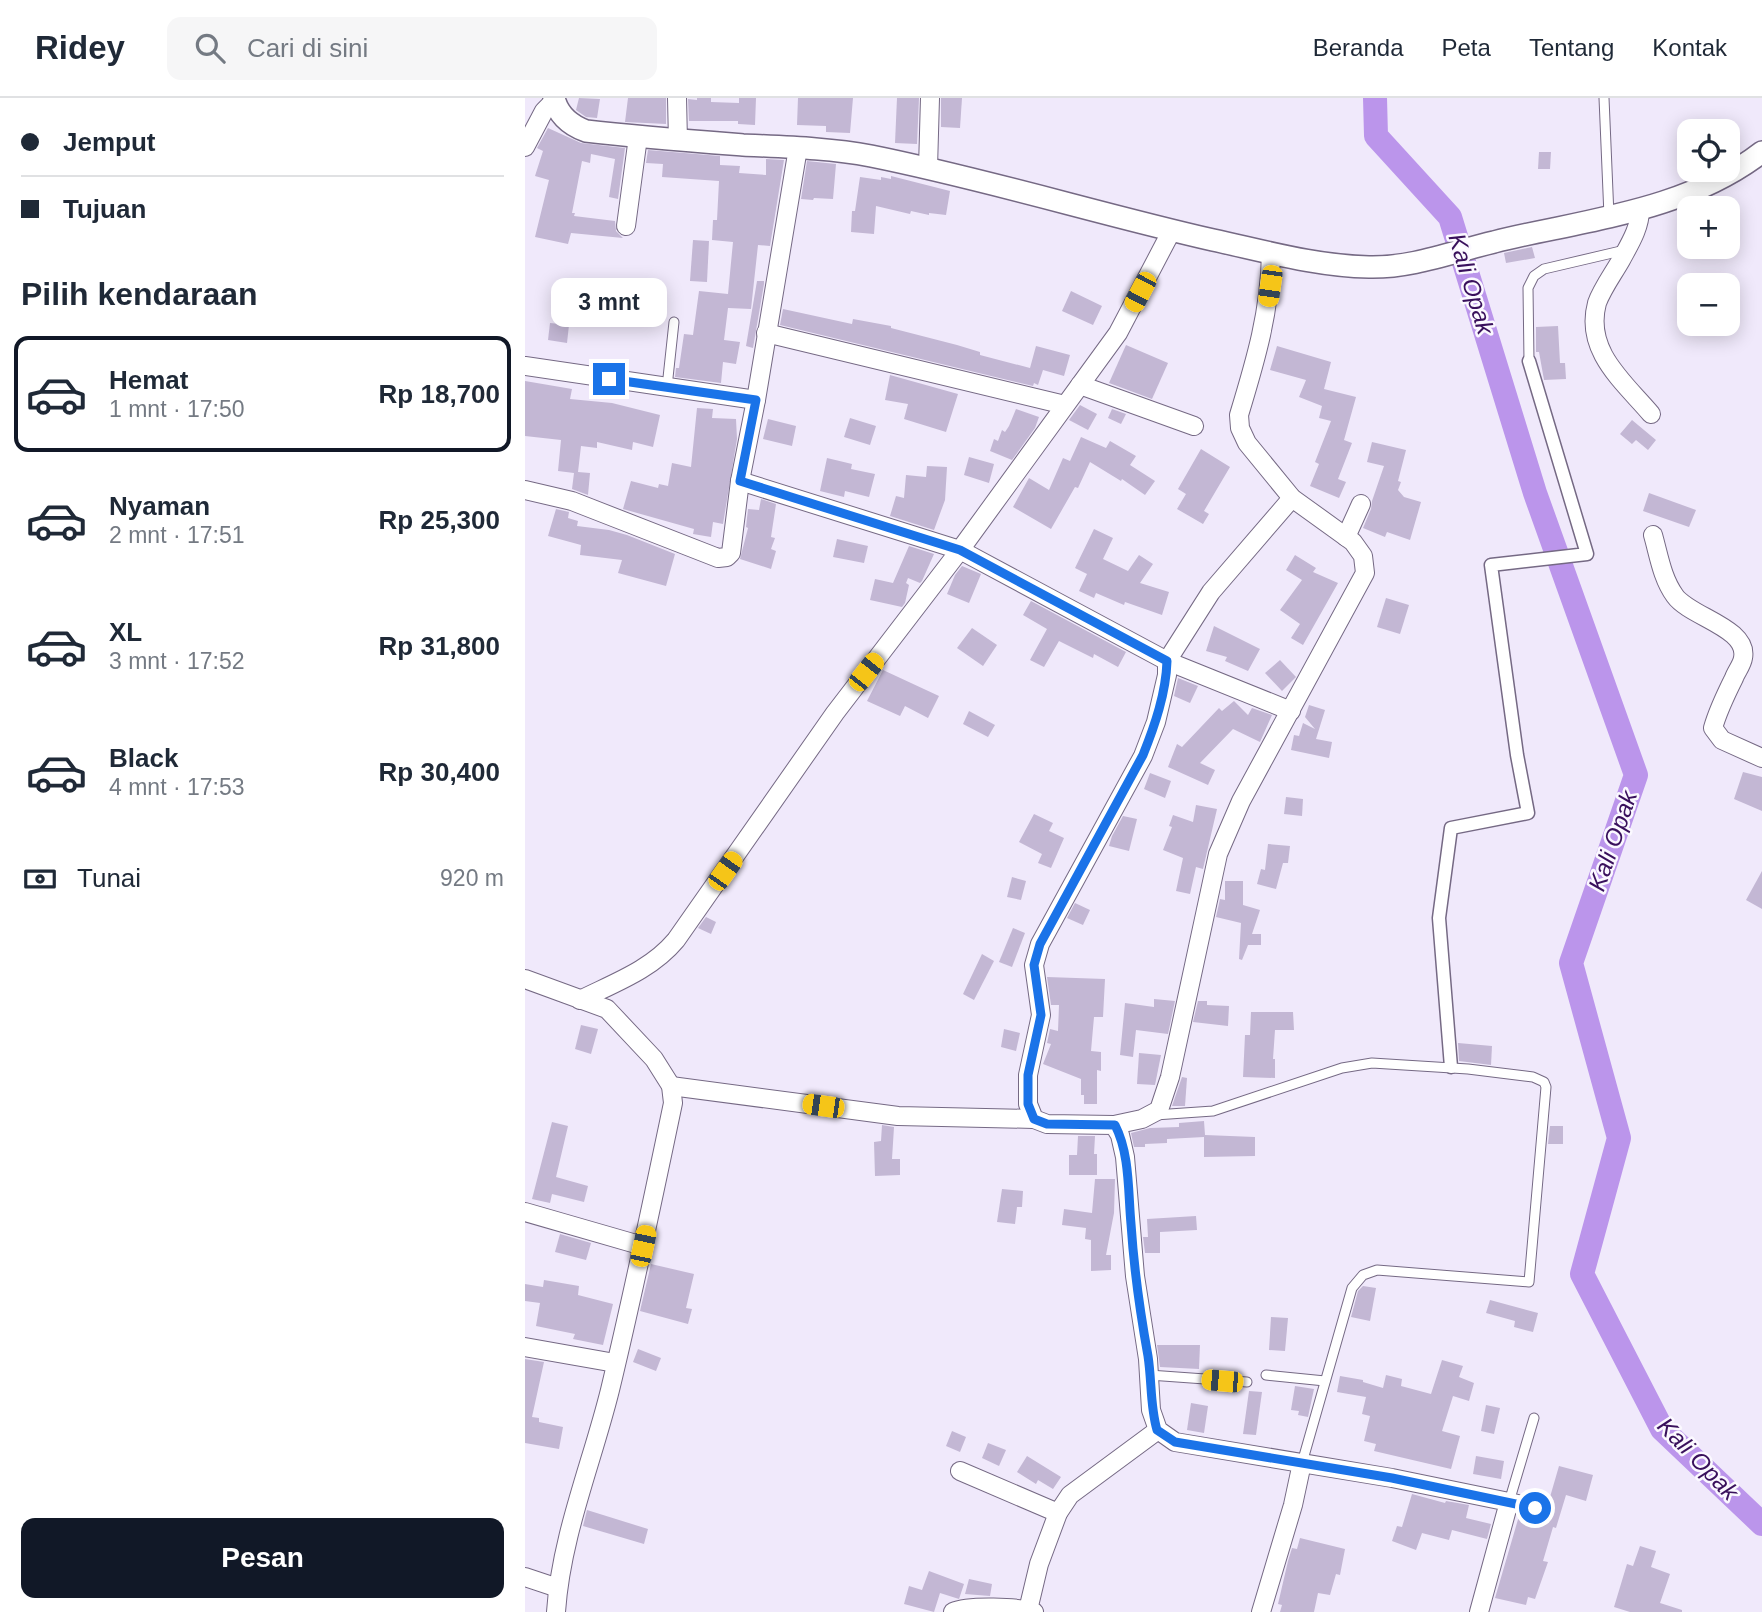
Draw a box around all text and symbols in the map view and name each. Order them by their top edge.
search box [167,17,657,80]
text: Ridey [35,29,125,66]
icon: search [191,29,229,67]
text: Cari di sini [247,33,368,63]
text: Beranda [1313,34,1404,61]
text: Peta [1442,34,1491,61]
text: Tentang [1529,34,1614,61]
text: Kontak [1652,34,1727,61]
map controls [1677,119,1740,336]
button: locate [1677,119,1740,182]
text: Jemput [63,127,155,157]
text: Tujuan [63,194,146,224]
button: + [1677,196,1740,259]
water label: Kali Opak [1443,230,1500,339]
car [1257,264,1284,308]
car [1121,269,1160,315]
button: − [1677,273,1740,336]
text: Pilih kendaraan [21,276,258,312]
callout: 3 mnt [551,278,667,327]
text: 3 mnt [578,289,640,315]
icon: car [25,363,88,426]
route end [593,363,625,395]
text: Hemat [109,365,188,395]
text: Rp 18,700 [379,379,500,409]
text: 1 mnt · 17:50 [109,396,245,422]
icon: car [25,489,88,552]
text: Nyaman [109,491,210,521]
text: Rp 25,300 [379,505,500,535]
text: 2 mnt · 17:51 [109,522,245,548]
icon: car [25,615,88,678]
text: XL [109,617,142,647]
text: Rp 31,800 [379,631,500,661]
text: 3 mnt · 17:52 [109,648,245,674]
car [845,649,888,695]
icon: car [25,741,88,804]
text: Black [109,743,178,773]
text: Rp 30,400 [379,757,500,787]
text: 4 mnt · 17:53 [109,774,245,800]
water label: Kali Opak [1583,785,1643,894]
car [705,848,746,894]
icon: cash [21,860,59,898]
text: Tunai [77,863,141,893]
text: 920 m [440,865,504,891]
car [801,1093,846,1119]
car [629,1223,658,1269]
car [1201,1369,1244,1393]
water label: Kali Opak [1653,1412,1746,1507]
route start [1519,1492,1551,1524]
button: Pesan [21,1518,504,1598]

